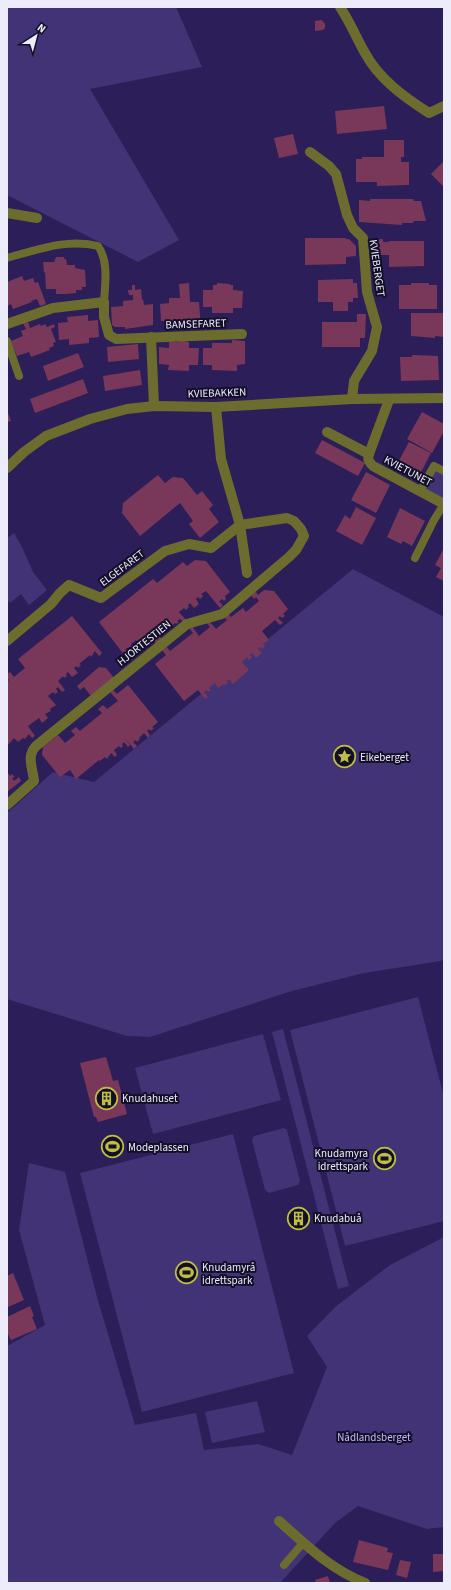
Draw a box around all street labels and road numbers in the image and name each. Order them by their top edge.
street label: KVIEBERGET [366,238,388,298]
street label: BAMSEFARET [165,315,227,333]
street label: KVIEBAKKEN [187,384,247,402]
street label: KVIETUNET [381,452,435,490]
street label: ELGEFARET [97,546,148,590]
street label: HJORTESTIEN [114,617,174,669]

